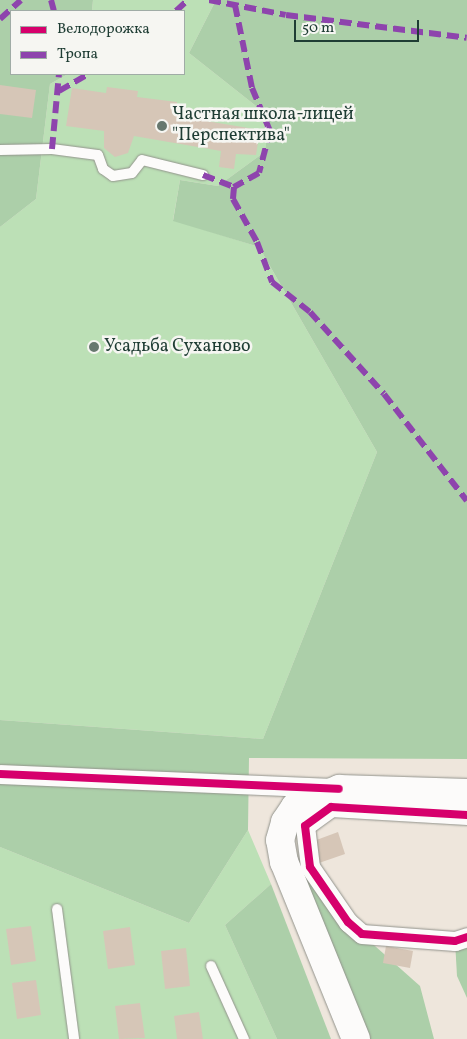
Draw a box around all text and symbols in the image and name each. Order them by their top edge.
legend [10,10,185,75]
scale bar [297,10,422,42]
text: 50 m [302,18,334,39]
text: Велодорожка [57,19,150,40]
text: Тропа [57,44,98,65]
place label: Частная школа-лицей "Перспектива" [172,105,354,148]
marker: Частная школа-лицей "Перспектива" [156,120,168,132]
place label: Усадьба Суханово [104,336,251,358]
marker: Усадьба Суханово [88,341,100,353]

